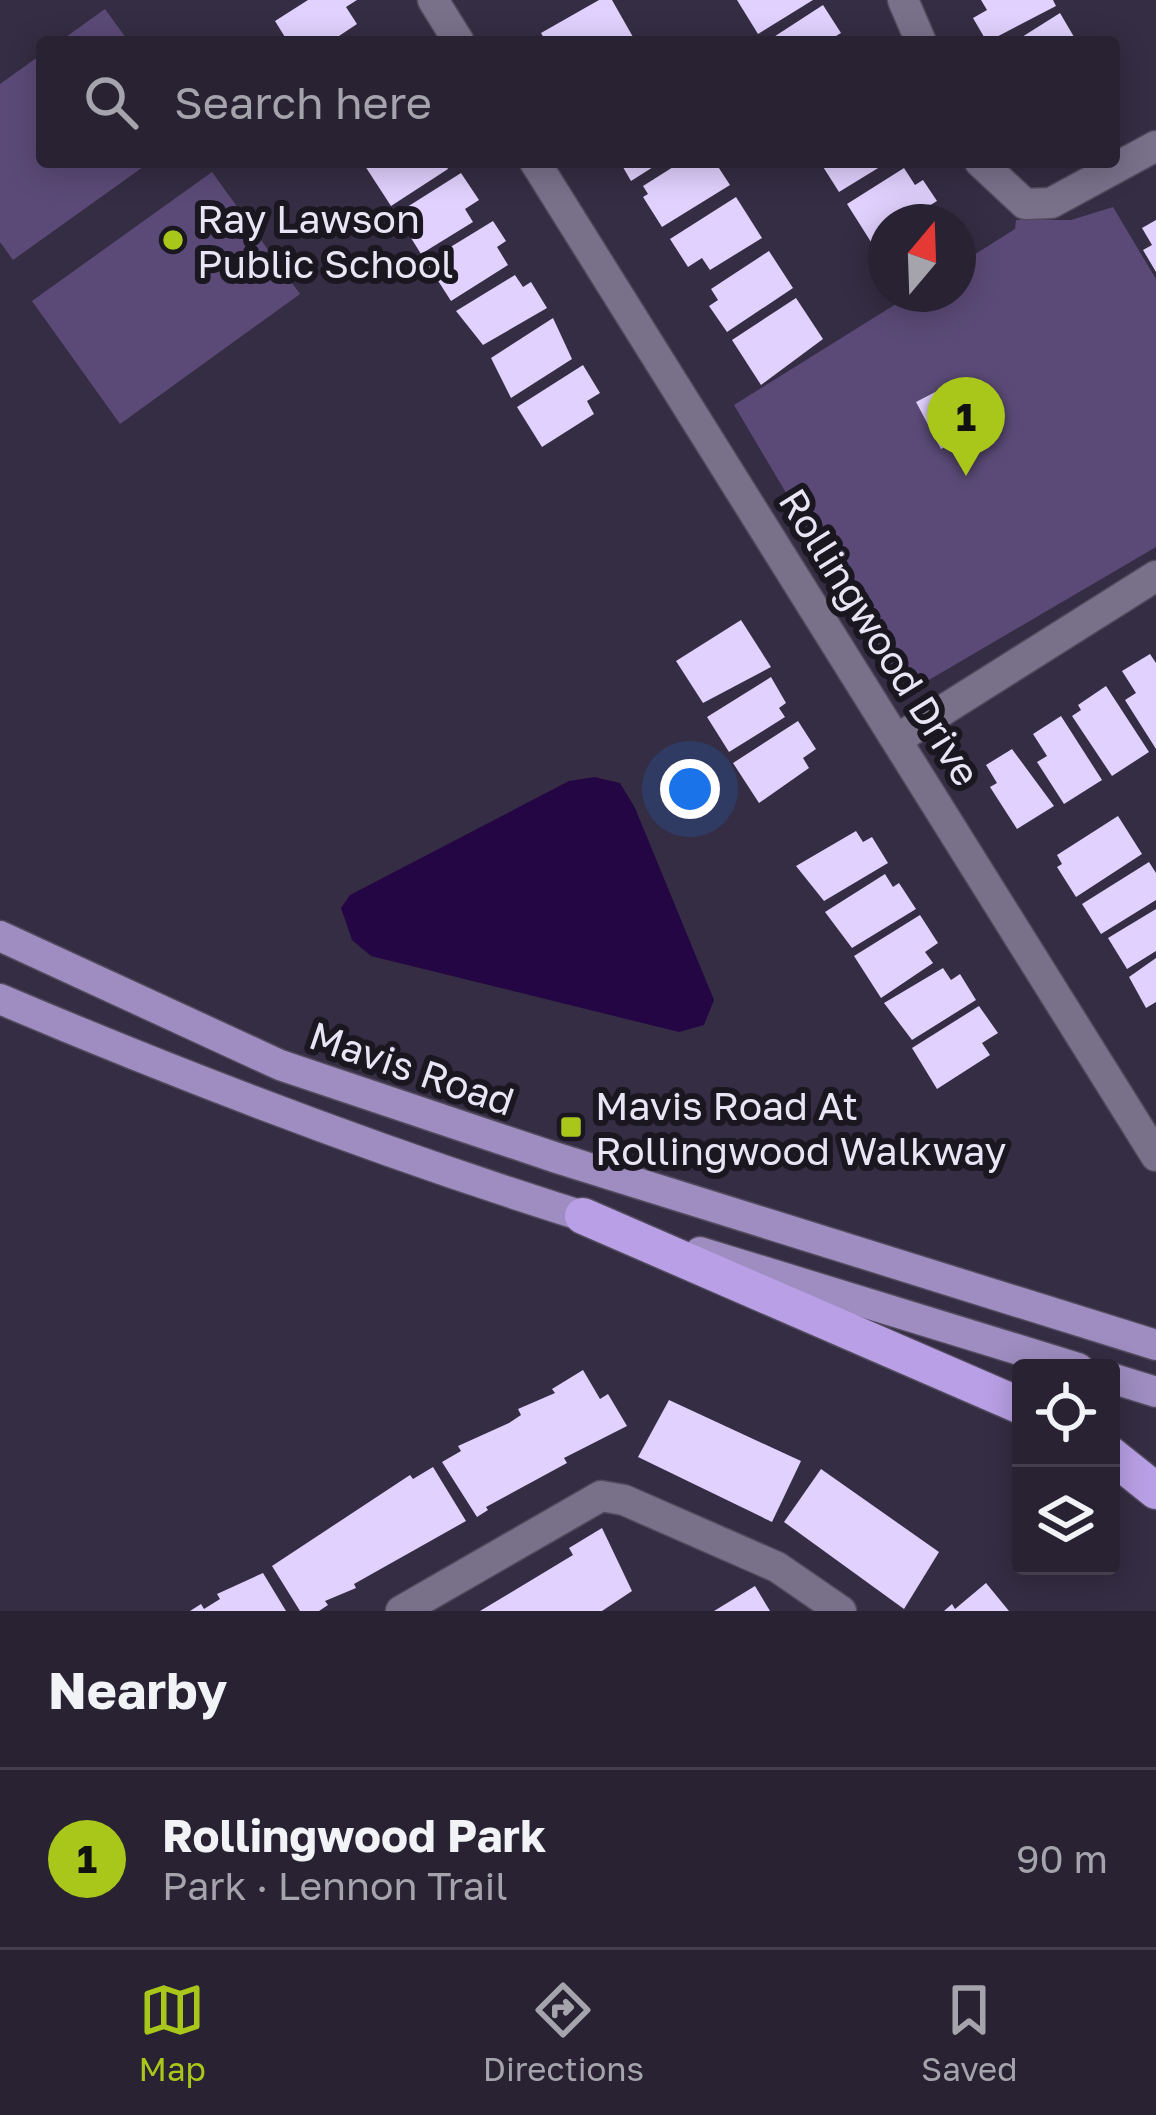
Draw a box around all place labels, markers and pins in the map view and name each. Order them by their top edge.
place label: Ray Lawson Public School [197,195,454,287]
marker: Ray Lawson Public School [160,227,186,253]
pin: 1 [927,377,1005,476]
place label: Mavis Road At Rollingwood Walkway [595,1082,1007,1174]
marker: Mavis Road At Rollingwood Walkway [558,1114,584,1140]

